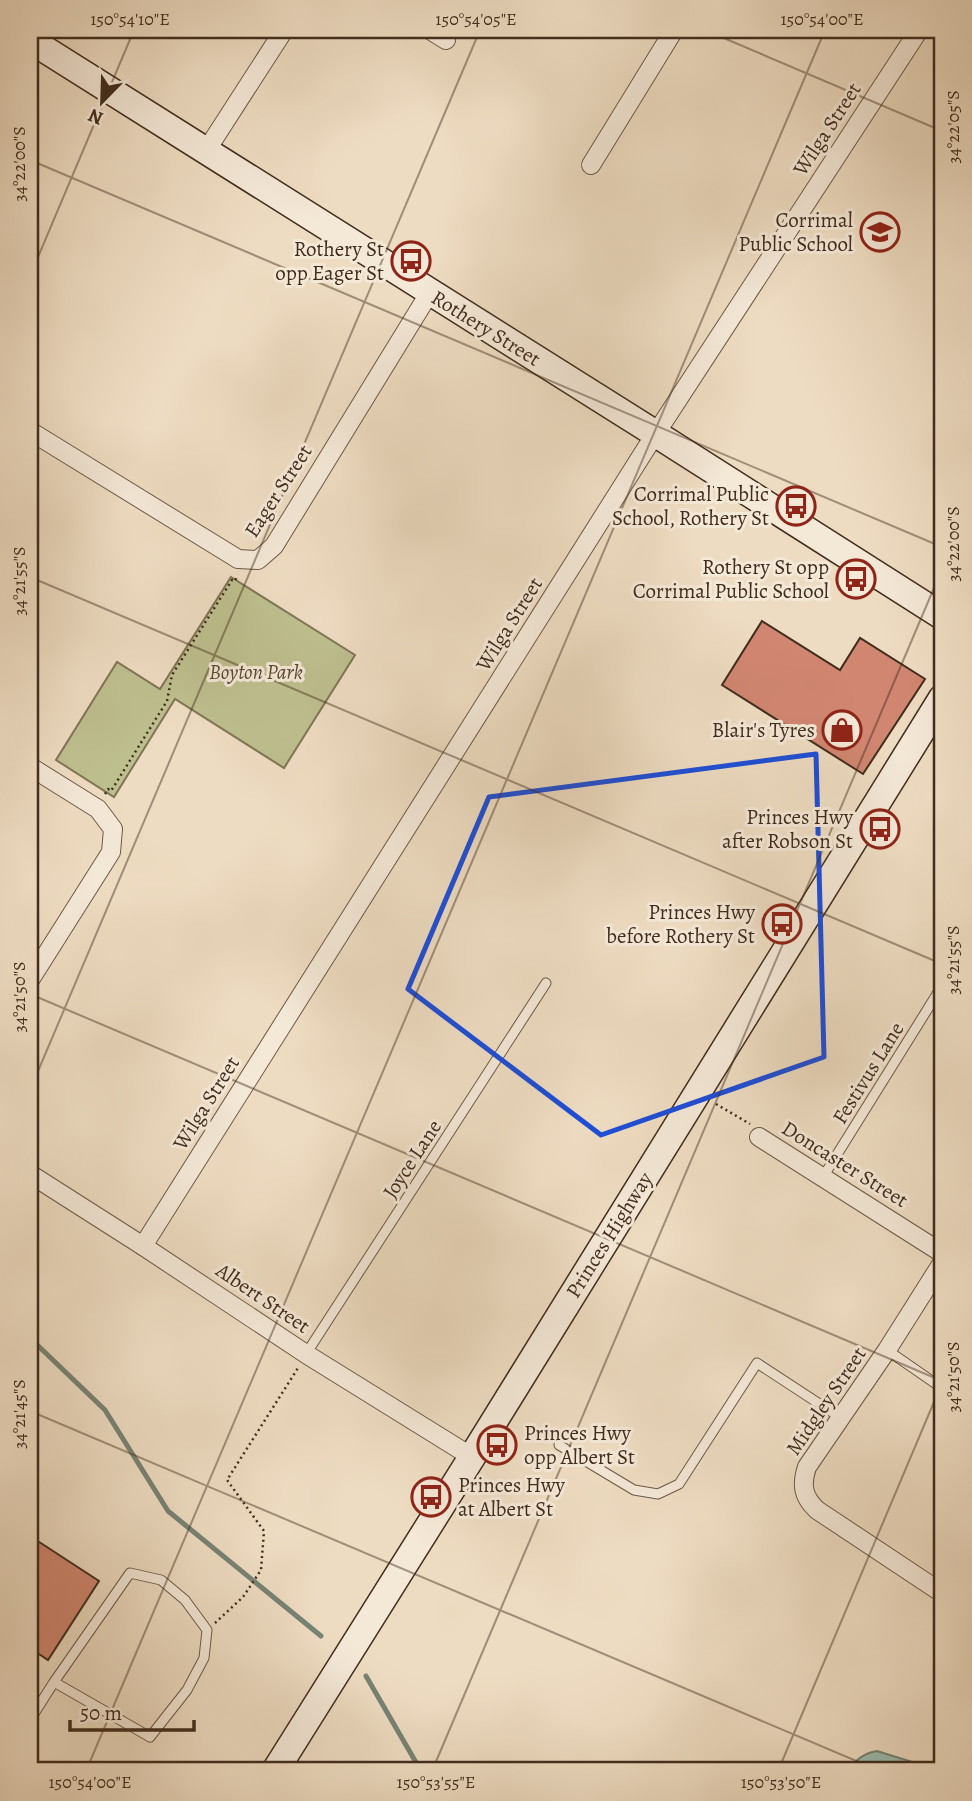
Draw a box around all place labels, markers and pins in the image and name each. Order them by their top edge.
place label: Corrimal Public School [738,206,853,258]
school or university icon: Corrimal Public School [859,211,901,253]
place label: Rothery St opp Eager St [275,235,384,287]
bus stop icon: Rothery St opp Eager St [390,240,432,282]
place label: Corrimal Public School, Rothery St [612,480,769,532]
bus stop icon: Corrimal Public School, Rothery St [775,485,817,527]
place label: Rothery St opp Corrimal Public School [633,553,829,605]
bus stop icon: Rothery St opp Corrimal Public School [835,558,877,600]
shop icon: Blair's Tyres [821,709,863,751]
place label: Blair's Tyres [712,716,815,744]
place label: Princes Hwy after Robson St [722,803,854,855]
bus stop icon: Princes Hwy after Robson St [859,808,901,850]
place label: Princes Hwy before Rothery St [606,898,756,950]
bus stop icon: Princes Hwy before Rothery St [761,903,803,945]
place label: Princes Hwy opp Albert St [524,1419,635,1471]
bus stop icon: Princes Hwy opp Albert St [476,1424,518,1466]
place label: Princes Hwy at Albert St [458,1471,565,1523]
bus stop icon: Princes Hwy at Albert St [410,1476,452,1518]

